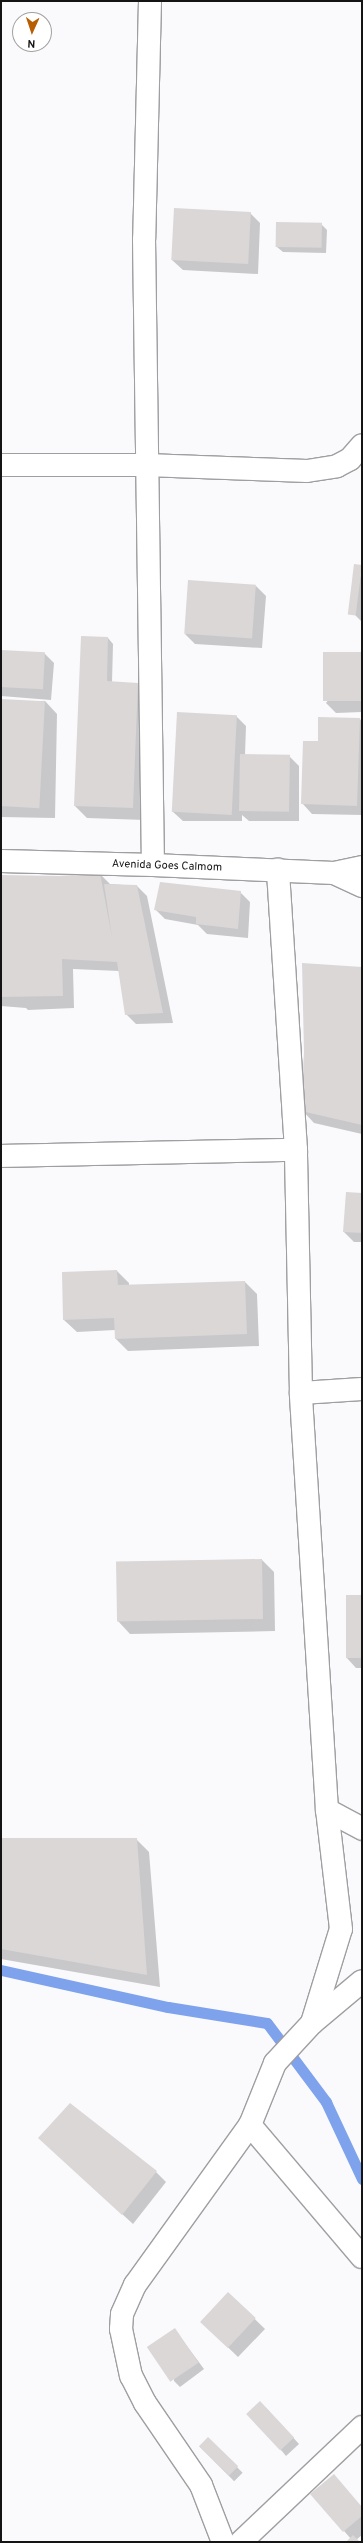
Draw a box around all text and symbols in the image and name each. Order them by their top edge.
north arrow [12,12,52,52]
text: N [27,36,36,50]
street label: Avenida Goes Calmom [112,857,222,875]

